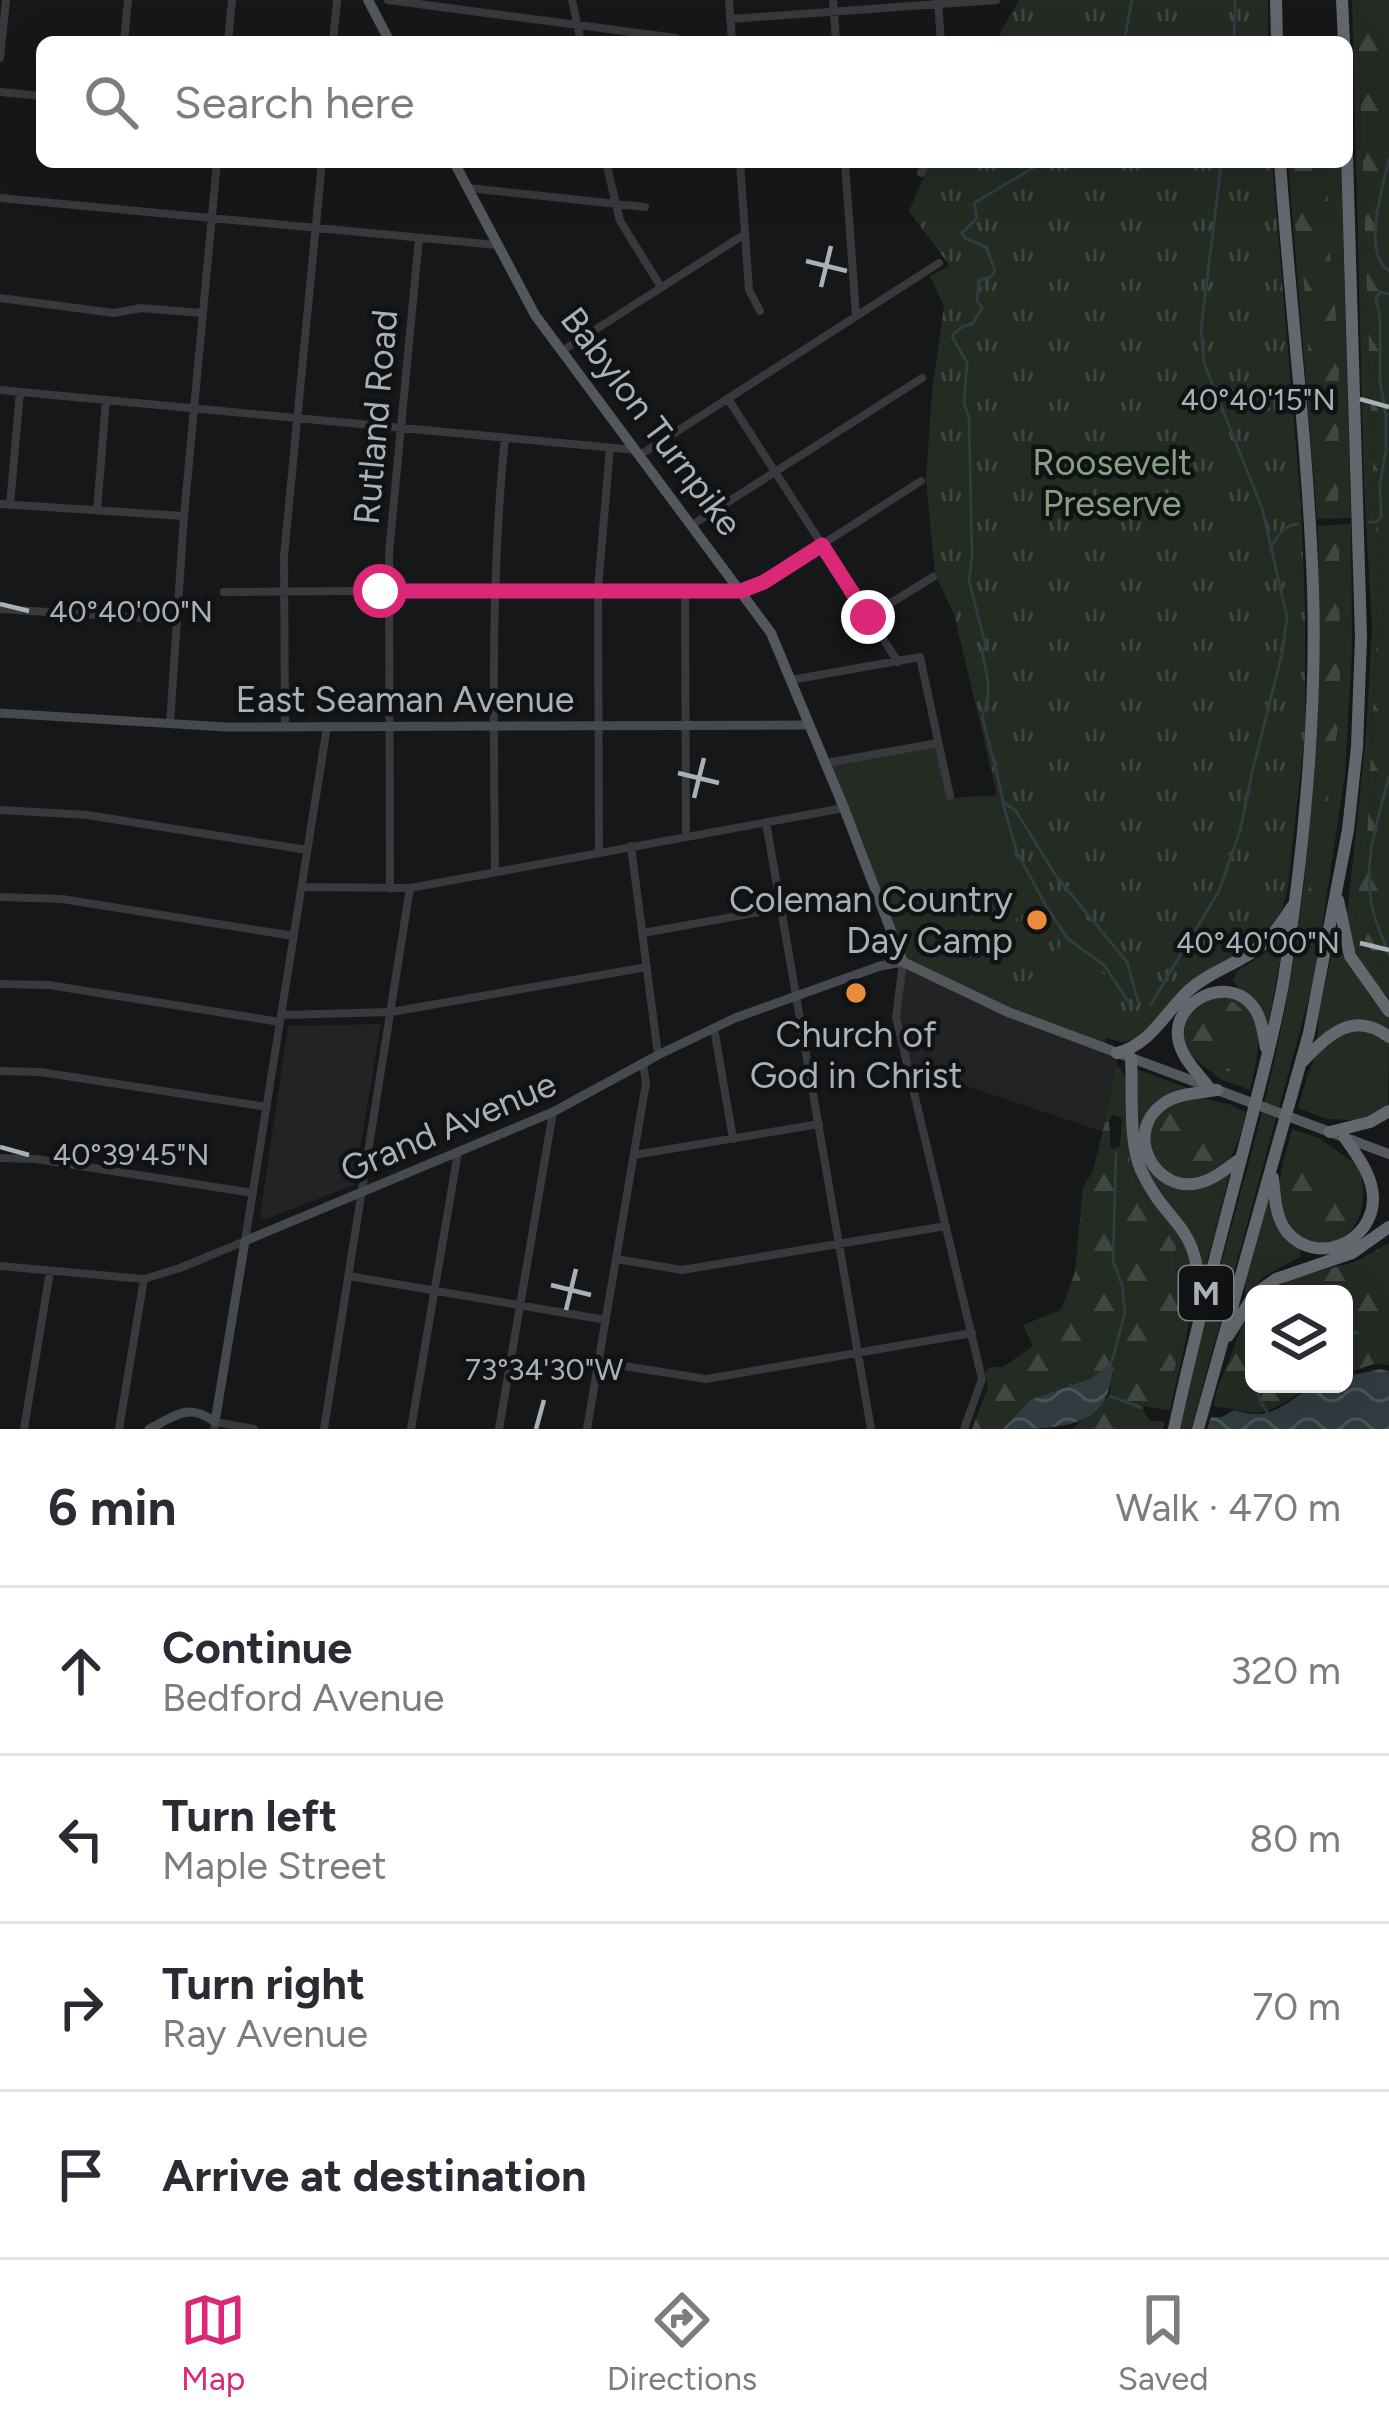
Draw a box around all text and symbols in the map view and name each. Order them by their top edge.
search box [36,36,1353,168]
icon: search [78,69,144,135]
text: Search here [174,75,414,129]
street label: Babylon Turnpike [552,299,751,544]
street label: Rutland Road [345,308,406,526]
text: 40°40'15"N [1180,381,1336,418]
park label: Roosevelt Preserve [1032,441,1192,525]
route start [353,564,407,618]
route end [841,590,895,644]
text: 40°40'00"N [49,593,213,630]
street label: East Seaman Avenue [236,678,574,721]
place label: Coleman Country Day Camp [729,878,1013,962]
marker: Coleman Country Day Camp [1024,907,1050,933]
text: 40°40'00"N [1176,924,1340,961]
marker: Church of God in Christ [843,980,869,1006]
place label: Church of God in Christ [750,1013,962,1097]
street label: Grand Avenue [334,1062,562,1191]
text: 40°39'45"N [53,1136,209,1173]
road number: M [1179,1266,1233,1320]
map controls [1245,1285,1353,1393]
button: layers [1245,1285,1353,1393]
text: 73°34'30"W [465,1351,623,1388]
text: 6 min [48,1477,177,1538]
text: Walk · 470 m [1116,1484,1341,1531]
text: Continue [162,1620,352,1674]
icon: ahead [48,1638,114,1704]
text: 320 m [1230,1647,1341,1694]
text: Bedford Avenue [162,1674,444,1721]
text: Turn left [162,1788,337,1842]
icon: left [48,1806,114,1872]
text: 80 m [1249,1815,1341,1862]
text: Maple Street [162,1842,387,1889]
text: Turn right [162,1956,365,2010]
icon: right [48,1974,114,2040]
text: 70 m [1252,1983,1341,2030]
text: Ray Avenue [162,2010,368,2057]
icon: arrive [48,2142,114,2208]
text: Arrive at destination [162,2148,586,2202]
tab: Map [180,2287,246,2398]
tab: Directions [607,2287,757,2398]
tab: Saved [1118,2287,1209,2398]

